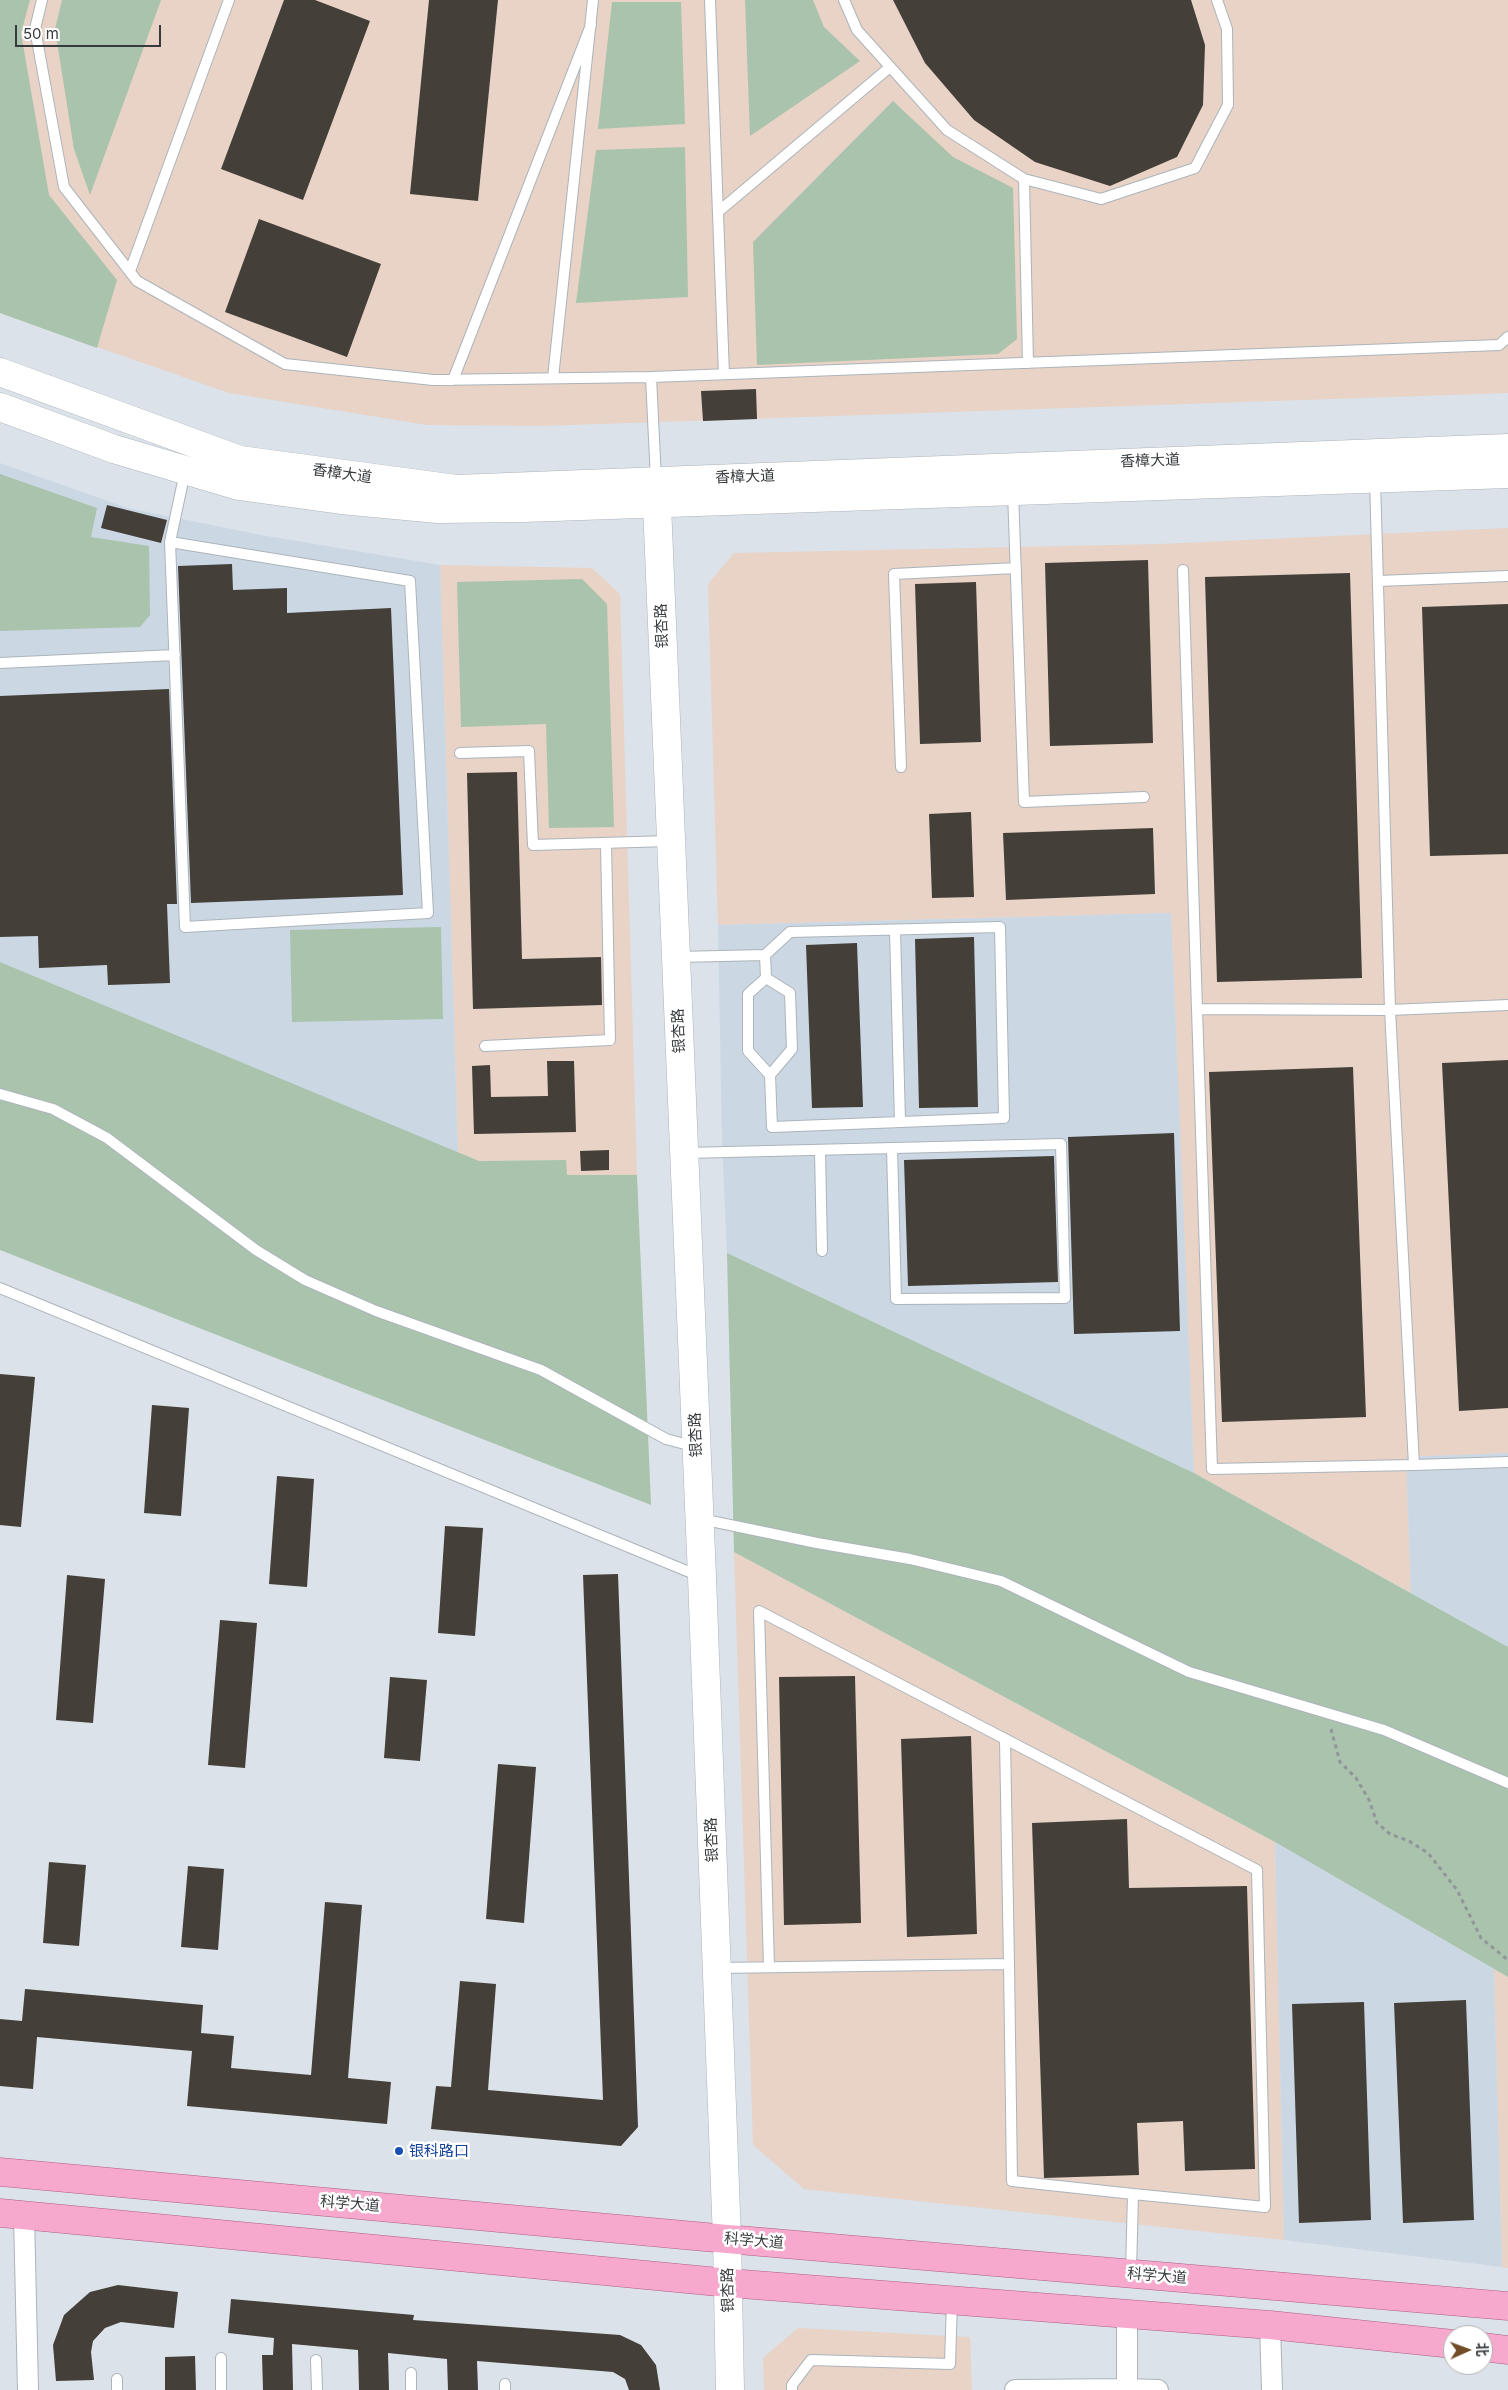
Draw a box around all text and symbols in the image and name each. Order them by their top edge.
scale bar [18,15,164,47]
text: 50 m [23,24,59,43]
street label: 香樟大道 [1120,451,1180,471]
street label: 香樟大道 [311,461,373,487]
street label: 香樟大道 [715,467,775,487]
street label: 银杏路 [652,603,672,649]
street label: 银杏路 [669,1008,689,1054]
street label: 银杏路 [686,1412,706,1458]
street label: 银杏路 [702,1817,722,1863]
place label: 银科路口 [409,2142,469,2160]
marker: 银科路口 [393,2145,405,2157]
street label: 科学大道 [319,2192,381,2216]
street label: 科学大道 [723,2229,785,2253]
street label: 科学大道 [1126,2264,1188,2288]
street label: 银杏路 [719,2267,737,2313]
north arrow [1443,2325,1493,2375]
text: 北 [1474,2342,1491,2357]

